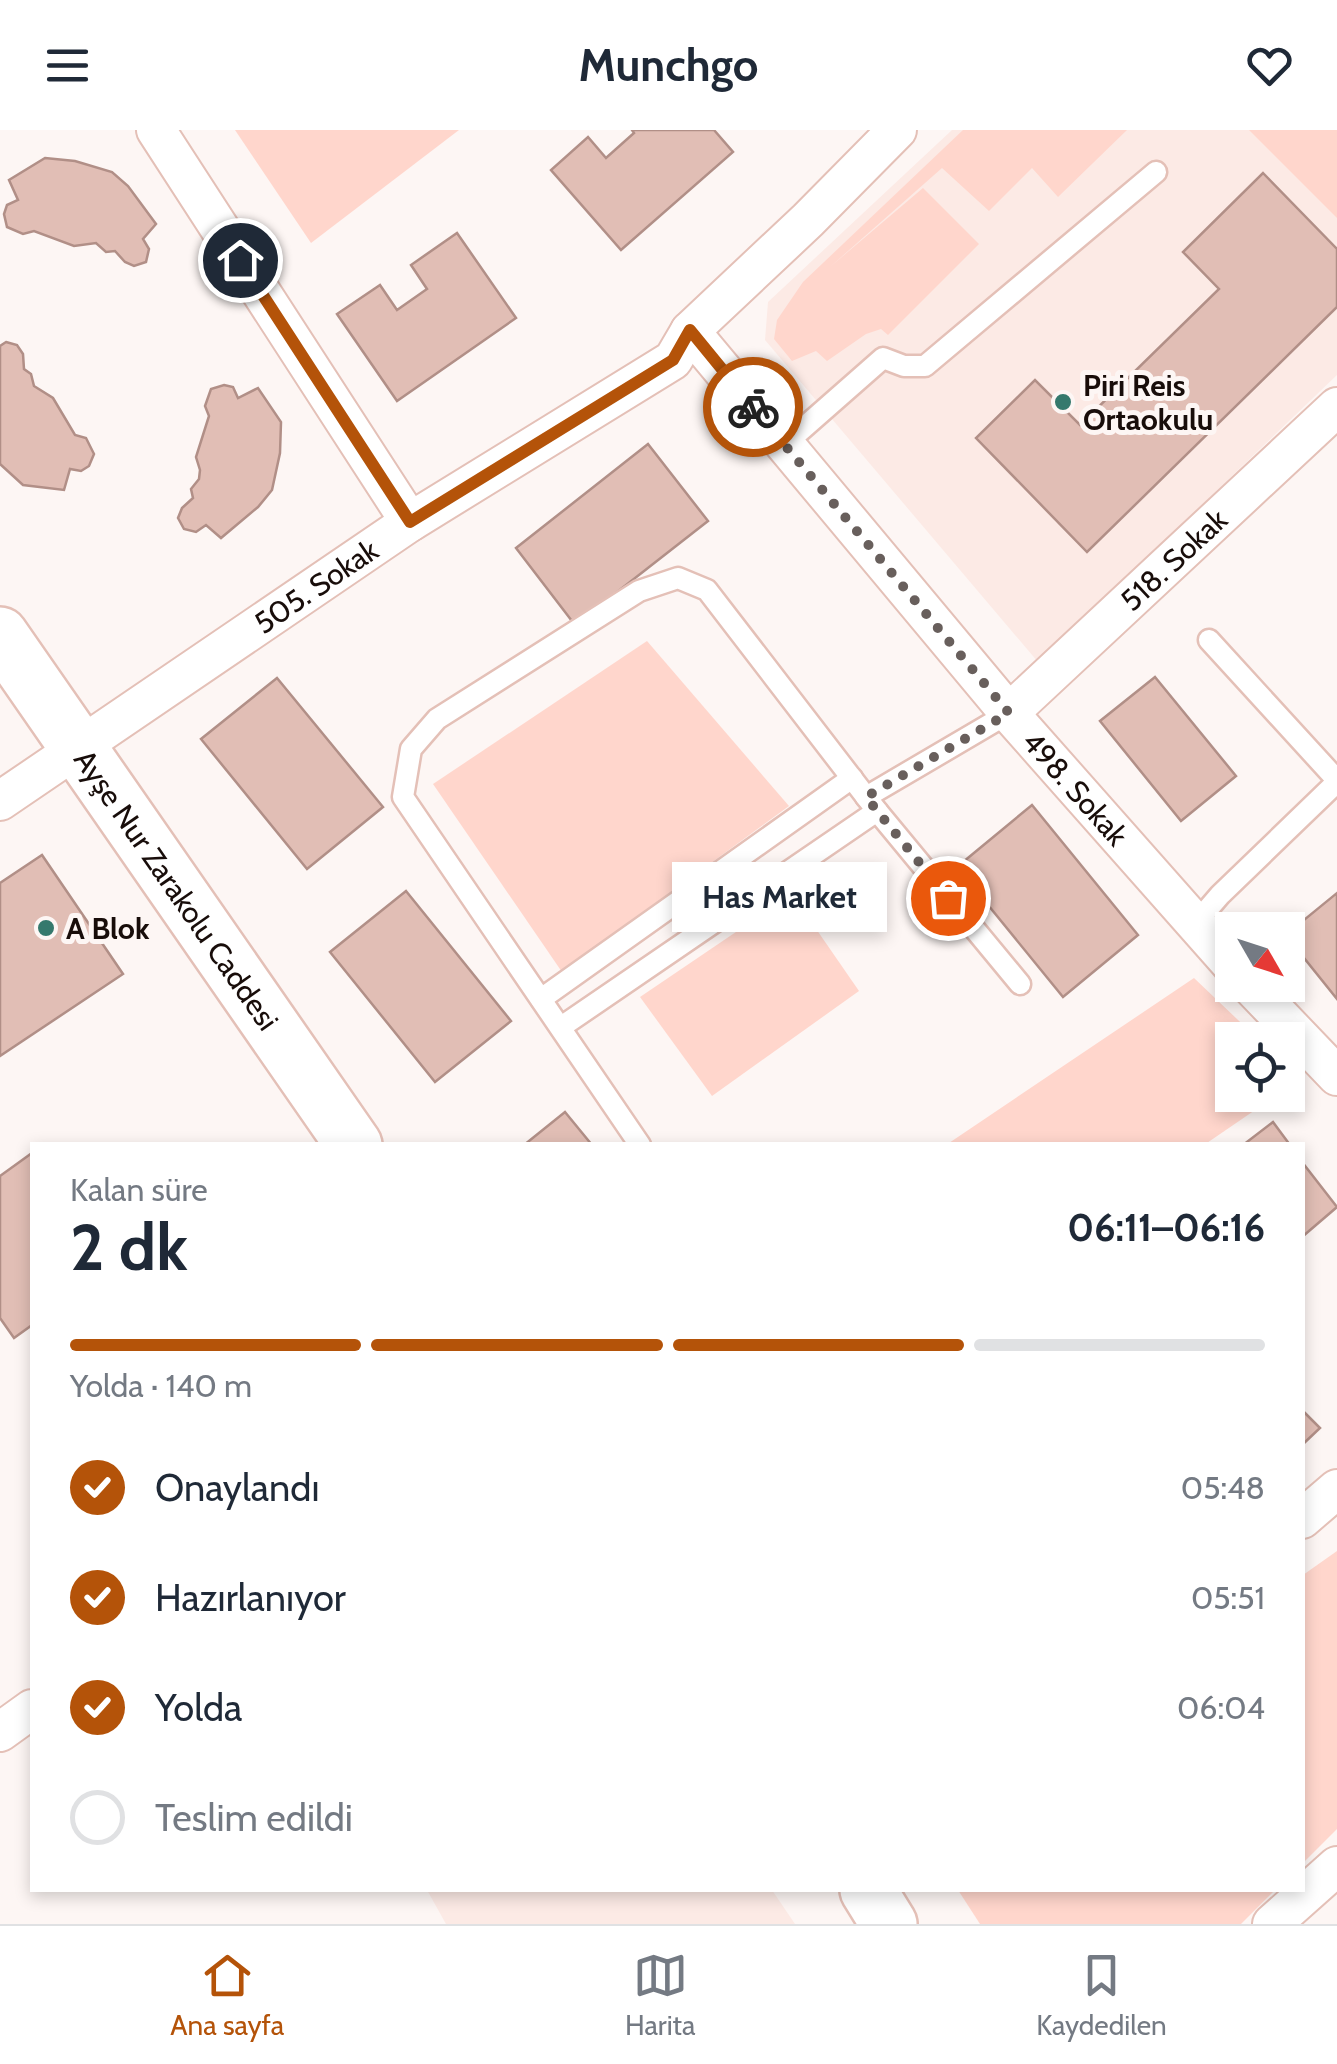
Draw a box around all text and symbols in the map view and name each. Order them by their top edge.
icon: menu [40,38,95,93]
text: Munchgo [579,38,758,92]
icon: heart [1242,38,1297,93]
pin [198,218,283,303]
icon: home [213,233,268,288]
courier [703,357,803,457]
place label: Piri Reis Ortaokulu [1083,367,1213,438]
icon: bike [726,380,781,435]
marker: Piri Reis Ortaokulu [1052,391,1074,413]
street label: 518. Sokak [1112,500,1235,618]
street label: 505. Sokak [247,531,385,641]
street label: 498. Sokak [1015,723,1136,854]
street label: Ayşe Nur Zarakolu Caddesi [67,742,287,1037]
pin [906,856,991,941]
callout: Has Market [673,863,888,933]
icon: bag [921,871,976,926]
text: Has Market [702,877,857,916]
place label: A Blok [66,910,150,947]
north arrow [1215,912,1305,1002]
map controls [1215,912,1305,1112]
marker: A Blok [35,917,57,939]
button: locate [1215,1022,1305,1112]
text: Kalan süre [70,1170,208,1209]
text: 06:11–06:16 [1067,1204,1265,1251]
text: 2 dk [70,1207,188,1286]
text: Yolda · 140 m [70,1366,252,1405]
icon: check [70,1460,125,1515]
text: Onaylandı [155,1464,320,1511]
text: 05:48 [1181,1468,1265,1507]
icon: check [70,1570,125,1625]
text: Hazırlanıyor [155,1574,346,1621]
text: 05:51 [1191,1578,1265,1617]
icon: check [70,1680,125,1735]
text: Yolda [155,1684,242,1731]
text: 06:04 [1177,1688,1265,1727]
text: Teslim edildi [155,1794,353,1841]
tab: Ana sayfa [170,1948,284,2042]
tab: Harita [625,1948,696,2042]
tab: Kaydedilen [1036,1948,1167,2042]

